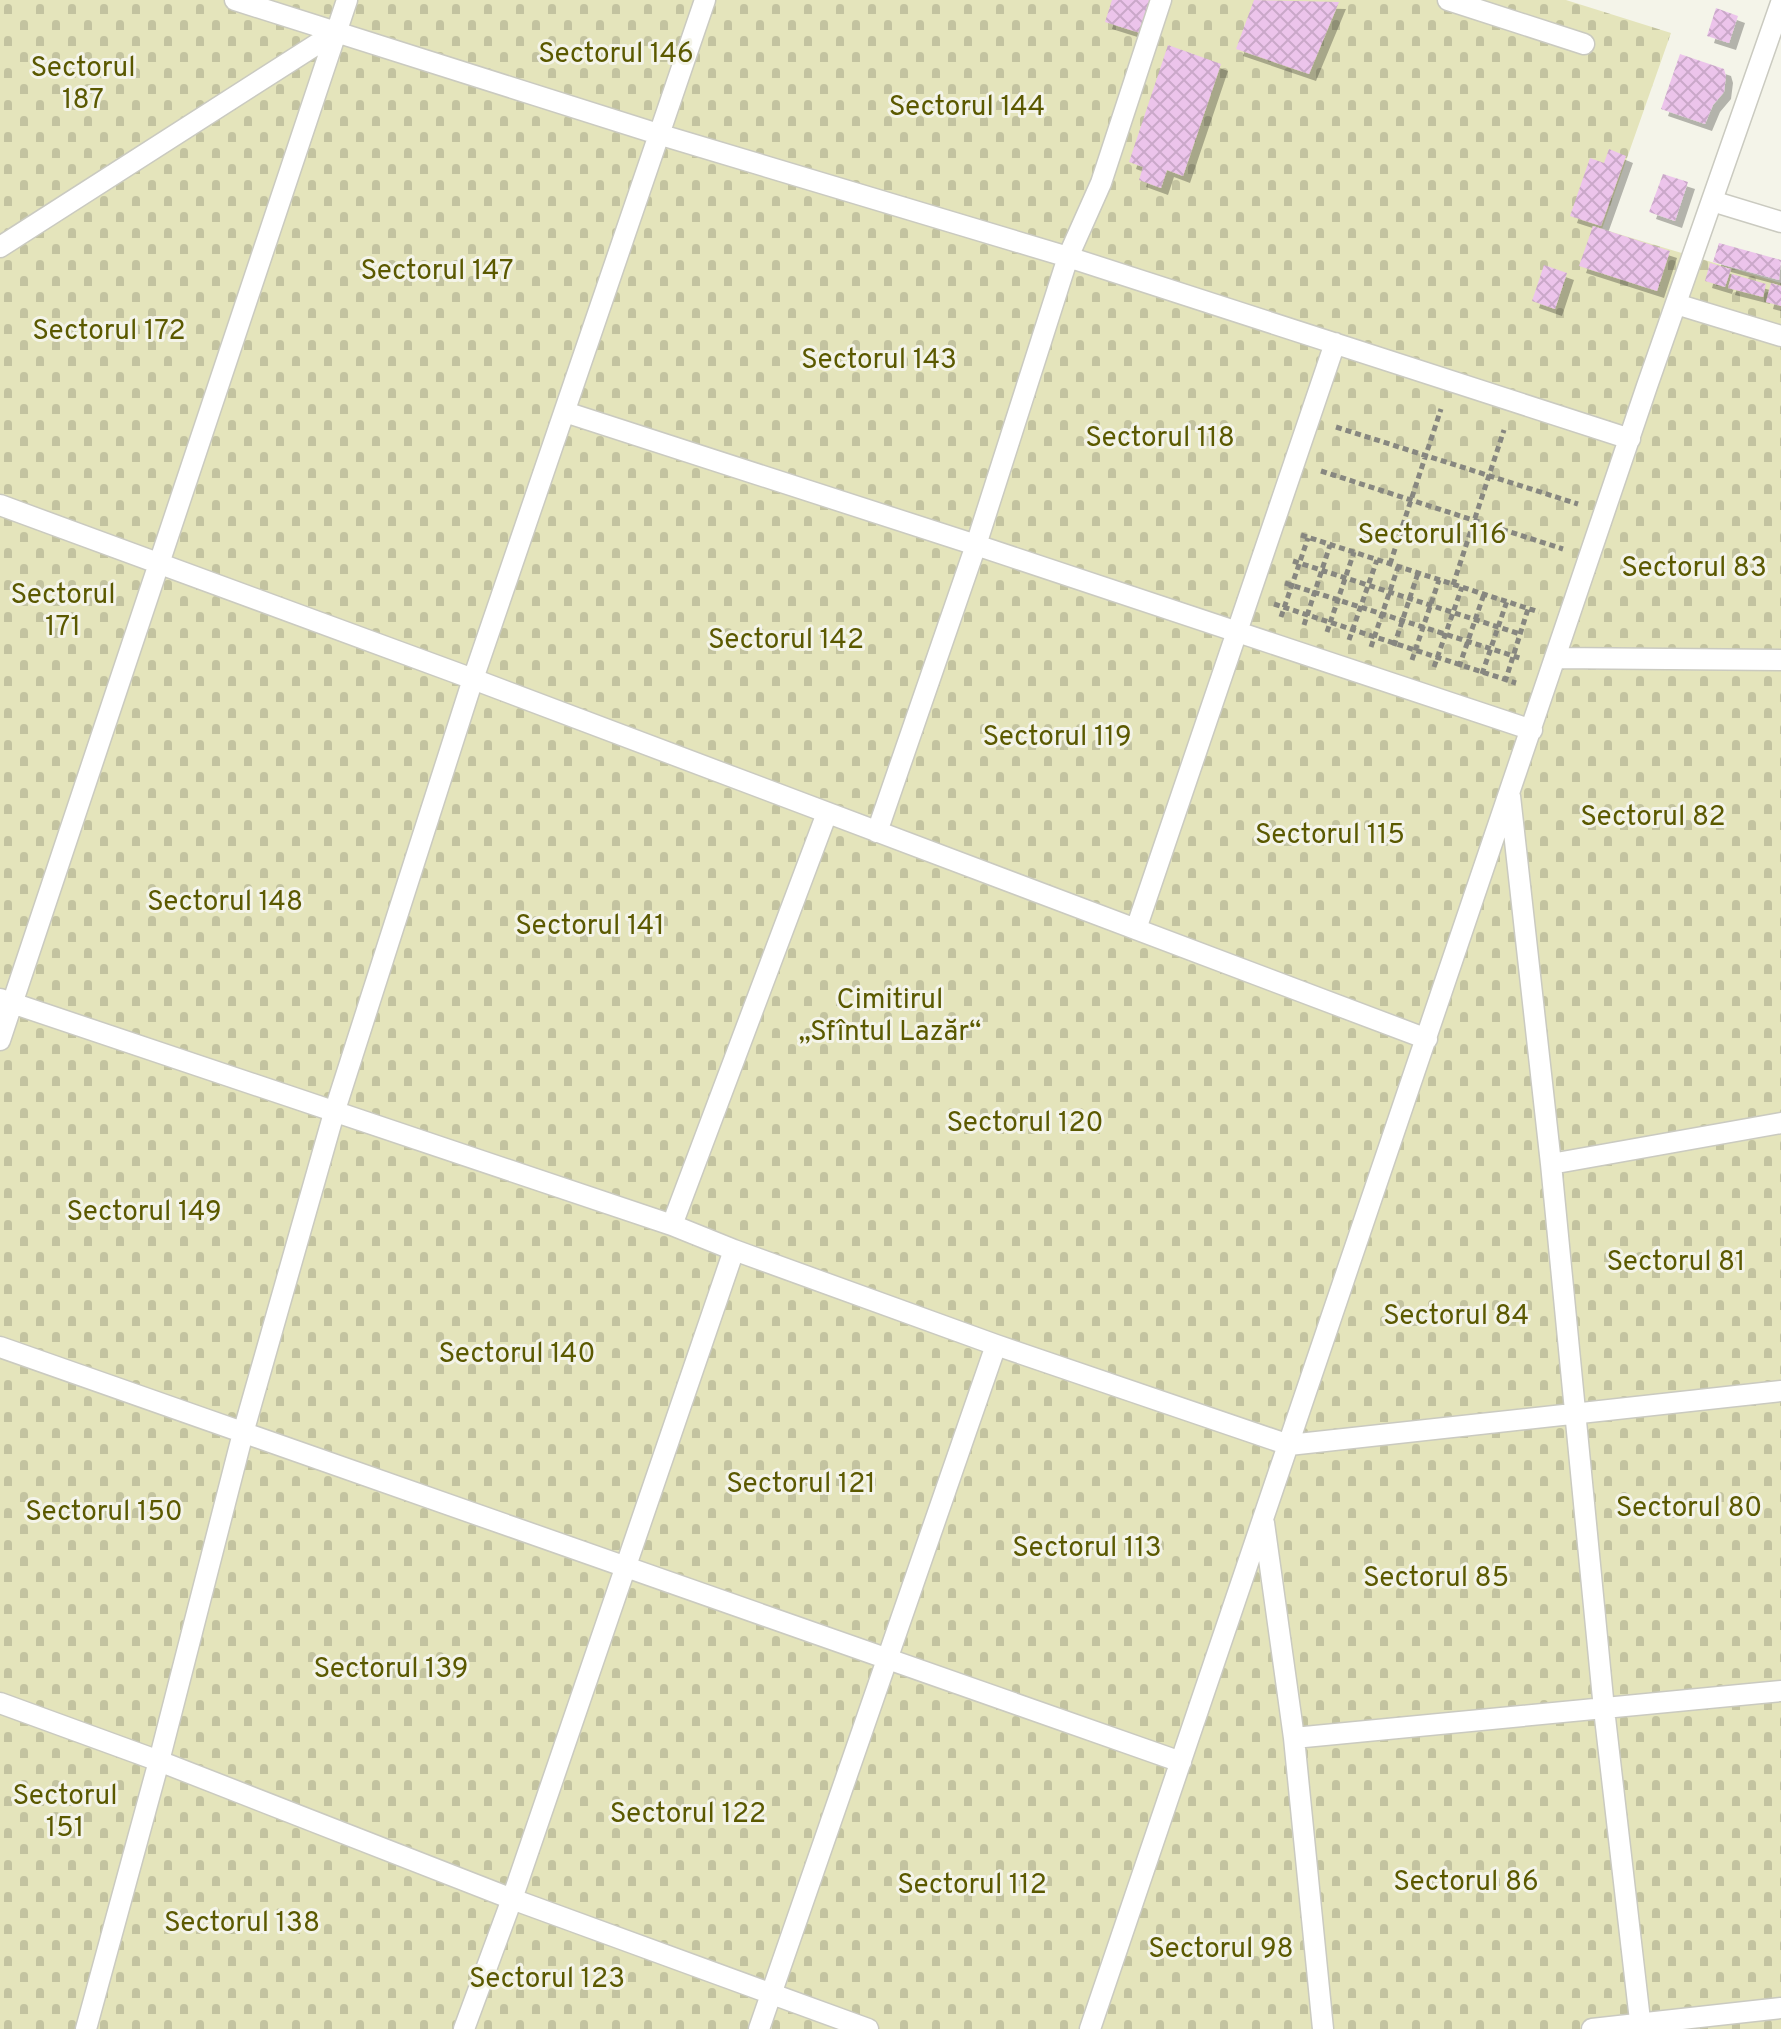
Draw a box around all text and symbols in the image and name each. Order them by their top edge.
park label: Sectorul 146 [538,37,694,73]
park label: Sectorul 187 [30,51,136,119]
park label: Sectorul 144 [889,90,1045,126]
park label: Sectorul 147 [360,254,514,290]
park label: Sectorul 172 [32,314,186,350]
park label: Sectorul 143 [801,343,957,379]
park label: Sectorul 118 [1085,421,1235,457]
park label: Sectorul 116 [1357,518,1507,554]
park label: Sectorul 83 [1621,551,1767,587]
park label: Sectorul 171 [10,578,116,646]
park label: Sectorul 142 [708,623,864,659]
park label: Sectorul 119 [982,720,1132,756]
park label: Sectorul 82 [1580,800,1726,836]
park label: Sectorul 115 [1255,818,1405,854]
park label: Sectorul 148 [147,885,303,921]
park label: Sectorul 141 [515,909,665,945]
park label: Cimitirul „Sfîntul Lazăr“ [798,983,982,1051]
park label: Sectorul 120 [946,1106,1104,1142]
park label: Sectorul 149 [66,1195,222,1231]
park label: Sectorul 81 [1606,1245,1746,1281]
park label: Sectorul 84 [1383,1299,1529,1335]
park label: Sectorul 140 [439,1337,595,1373]
park label: Sectorul 121 [726,1467,876,1503]
park label: Sectorul 80 [1616,1491,1762,1527]
park label: Sectorul 150 [25,1495,183,1531]
park label: Sectorul 113 [1012,1531,1162,1567]
park label: Sectorul 85 [1363,1561,1509,1597]
park label: Sectorul 139 [313,1652,469,1688]
park label: Sectorul 151 [12,1779,118,1847]
park label: Sectorul 122 [610,1797,766,1833]
park label: Sectorul 86 [1393,1865,1539,1901]
park label: Sectorul 112 [897,1868,1047,1904]
park label: Sectorul 138 [164,1906,320,1942]
park label: Sectorul 98 [1148,1932,1294,1968]
park label: Sectorul 123 [469,1962,625,1998]

